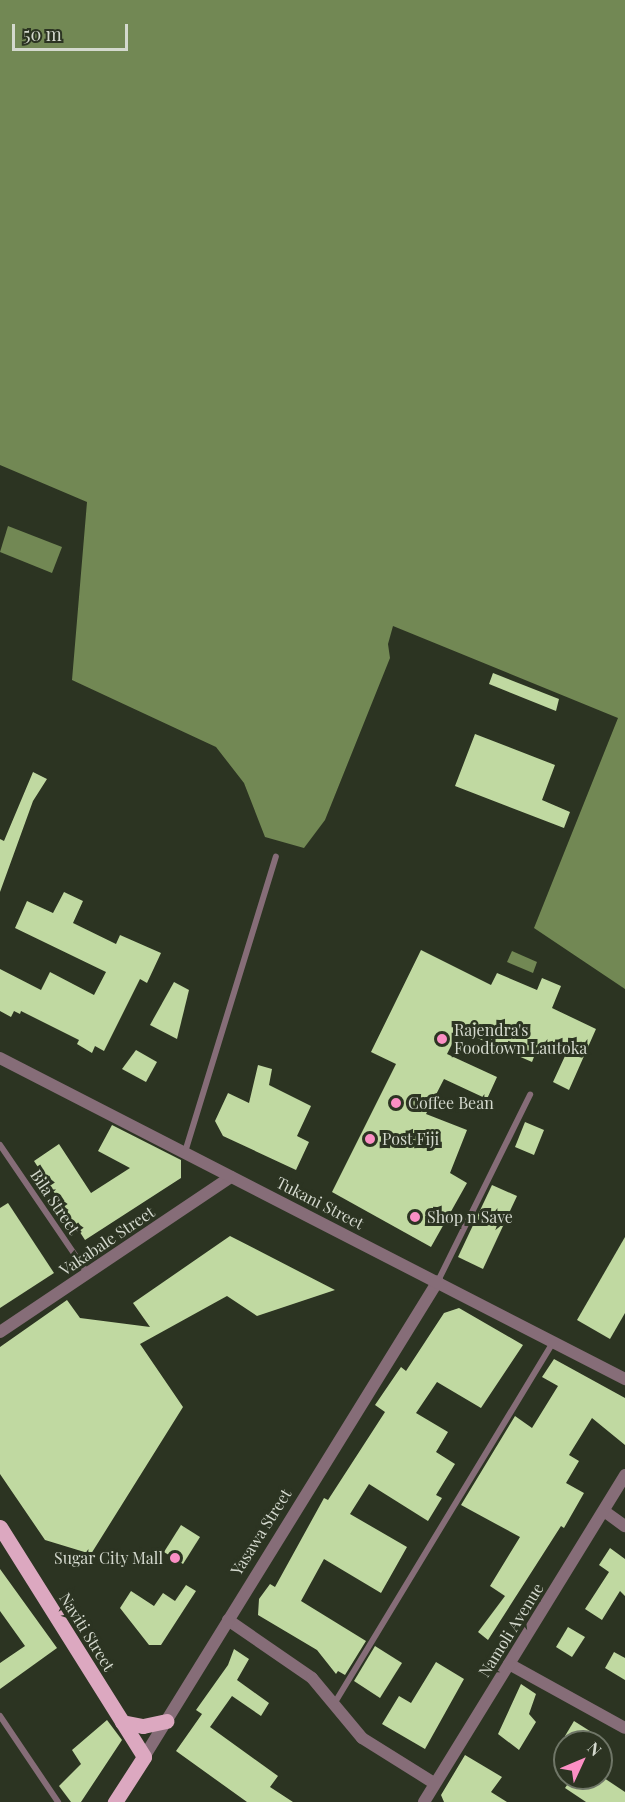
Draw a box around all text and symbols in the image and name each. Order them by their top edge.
scale bar [15,12,130,50]
text: 50 m [23,22,62,46]
place label: Rajendra's Foodtown Lautoka [454,1020,587,1058]
marker: Rajendra's Foodtown Lautoka [435,1032,449,1046]
place label: Coffee Bean [408,1093,494,1113]
marker: Coffee Bean [389,1096,403,1110]
place label: Post Fiji [382,1129,440,1149]
marker: Post Fiji [363,1132,377,1146]
street label: Bila Street [26,1166,84,1238]
street label: Tukani Street [273,1173,367,1233]
street label: Vakabale Street [56,1202,158,1280]
place label: Shop n Save [427,1207,513,1227]
marker: Shop n Save [408,1210,422,1224]
street label: Yasawa Street [227,1485,295,1579]
place label: Sugar City Mall [53,1548,163,1568]
marker: Sugar City Mall [168,1551,182,1565]
street label: Namoli Avenue [474,1579,548,1681]
street label: Naviti Street [55,1589,119,1675]
north arrow [553,1730,613,1790]
text: N [583,1737,606,1760]

